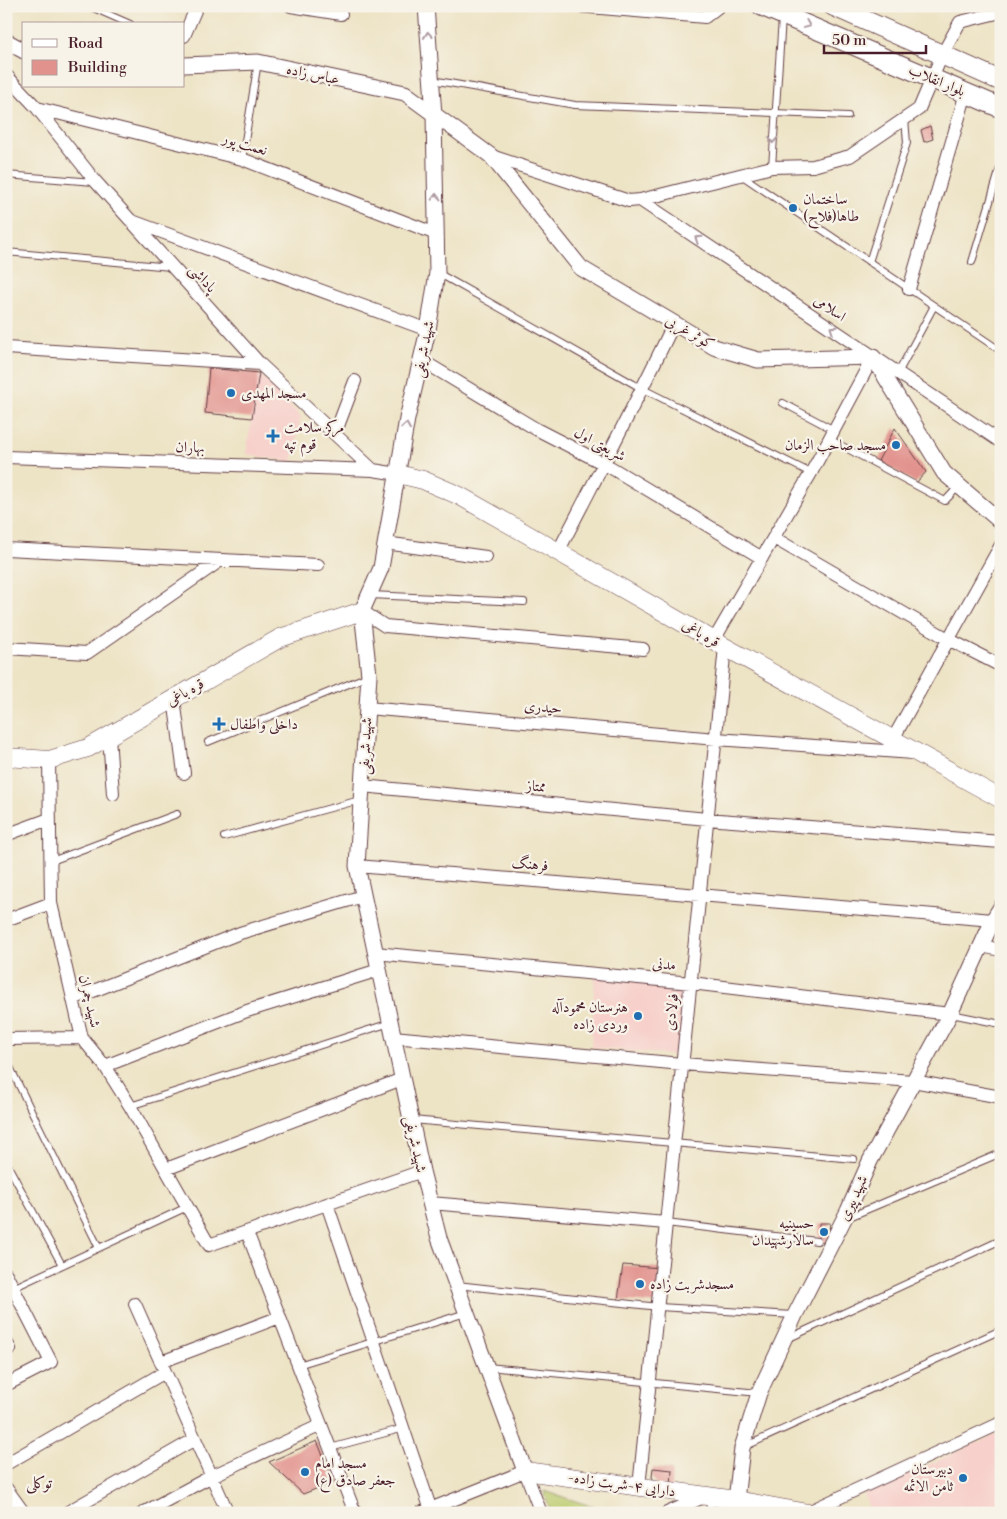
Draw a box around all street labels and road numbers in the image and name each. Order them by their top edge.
street label: عباس زاده [285,60,341,89]
street label: بلوار انقلاب [906,60,968,101]
street label: نعمت پور [218,128,270,161]
street label: پاداشی [184,260,221,298]
street label: اسلامی [810,291,850,326]
street label: کوثر غربی [661,311,718,355]
street label: شهید شریفى [408,319,440,379]
street label: شریعتی اول [570,423,629,467]
street label: بهاران [175,437,205,458]
street label: قره باغی [678,615,723,652]
street label: قره باغی [163,674,208,711]
street label: حیدری [523,696,563,719]
street label: شهید شریفى [355,717,377,775]
street label: ممتاز [523,776,547,797]
street label: فرهنگ [511,852,549,876]
street label: مدنی [651,954,677,975]
street label: شهید چمران [74,973,105,1029]
street label: فولادی [660,992,683,1032]
street label: شهید شریفى [399,1114,431,1174]
street label: شهید پیری [835,1172,873,1225]
street label: -دارایی ۴-شربت زاده [567,1468,677,1501]

